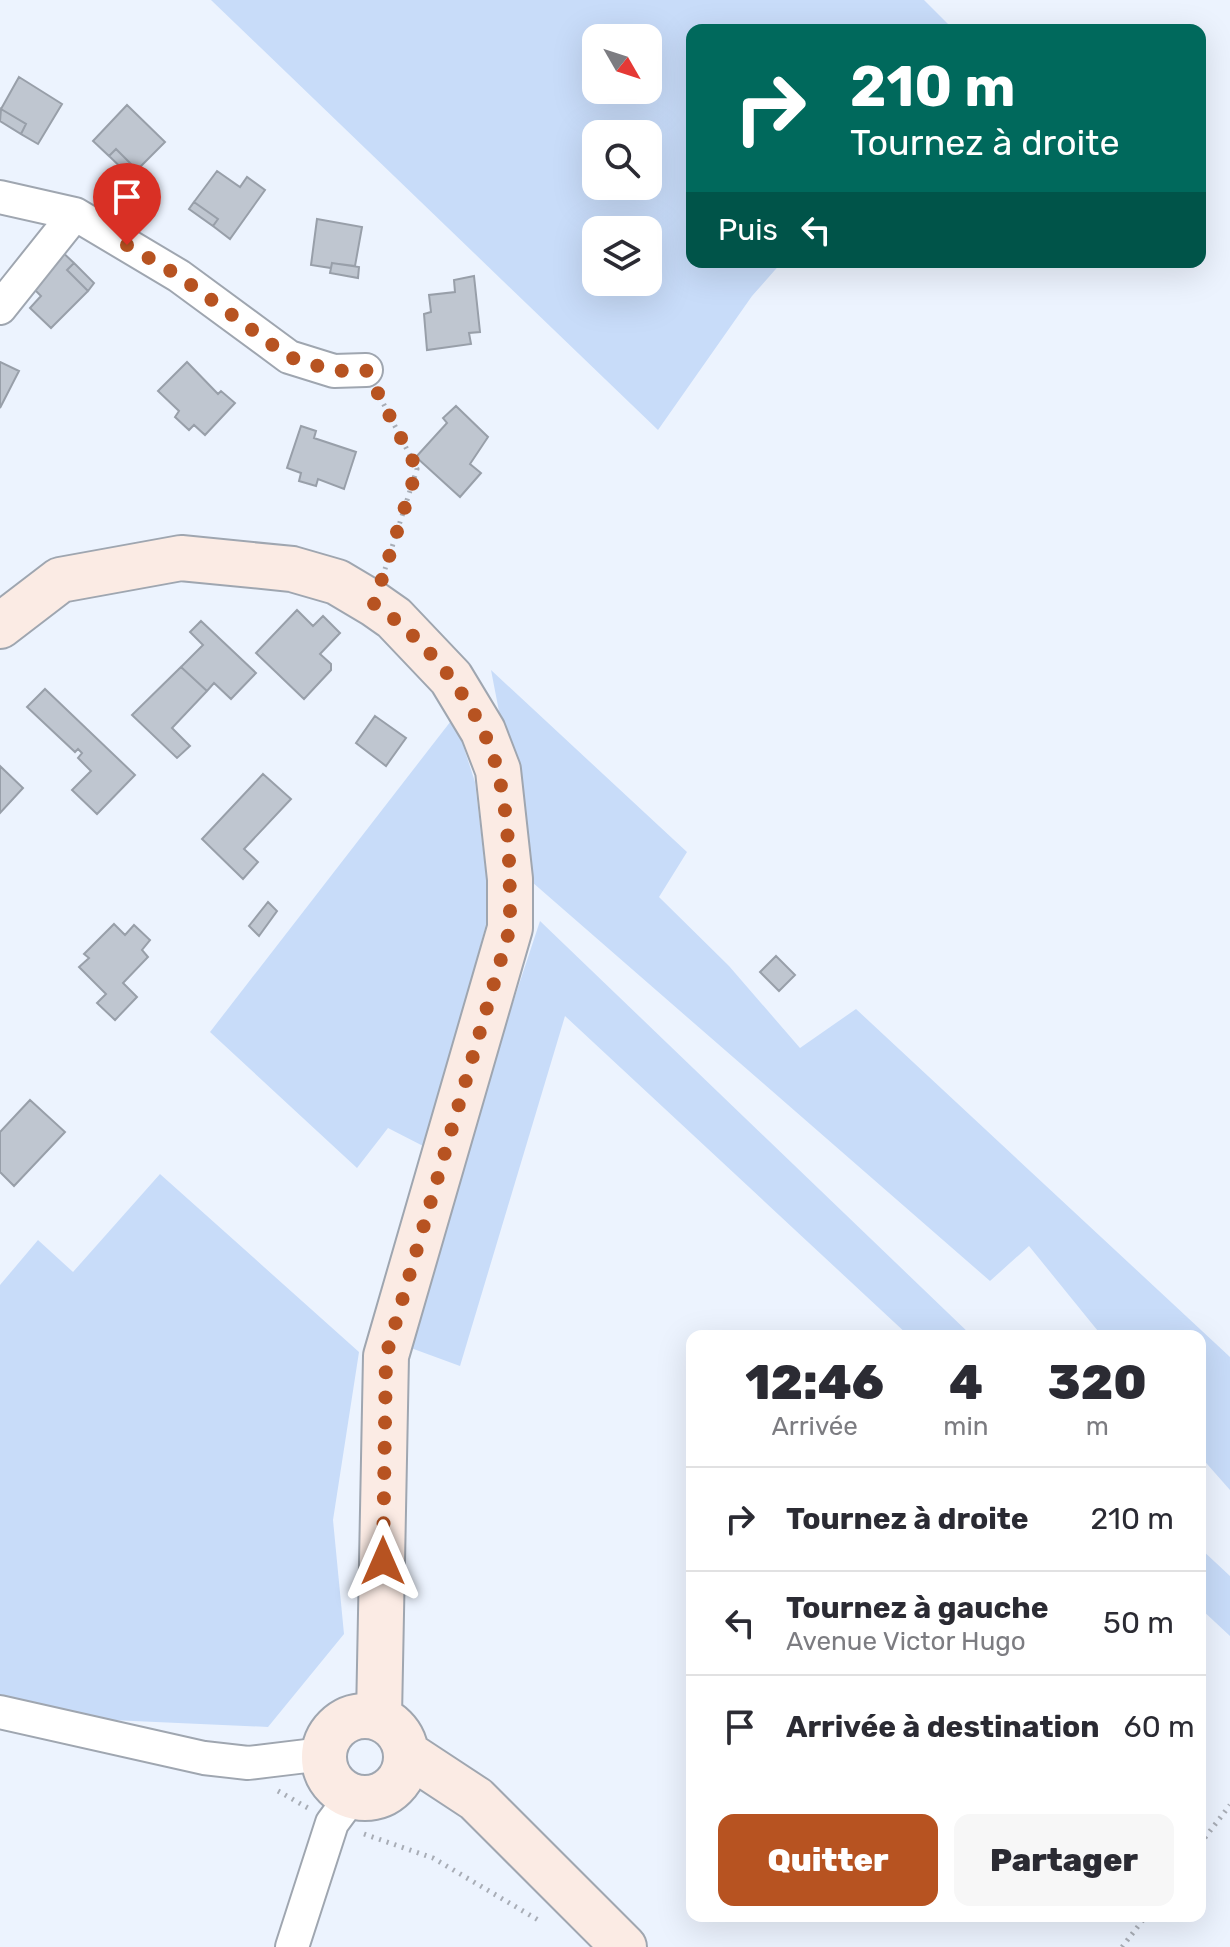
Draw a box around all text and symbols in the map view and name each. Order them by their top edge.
north arrow [582,24,662,104]
map controls [582,24,662,296]
text: 210 m [850,54,1016,120]
icon: right [718,56,822,160]
button: search [582,120,662,200]
text: Tournez à droite [850,121,1120,164]
pin [93,163,161,245]
icon: arrive [105,175,149,219]
icon: left [794,208,838,252]
text: Puis [718,212,778,248]
button: layers [582,216,662,296]
text: 12:46 [745,1354,884,1411]
text: 4 [949,1354,983,1411]
text: 320 [1048,1354,1147,1411]
text: Arrivée [771,1411,858,1442]
text: min [943,1411,989,1442]
text: m [1086,1411,1109,1442]
icon: right [718,1497,762,1541]
text: Tournez à droite [786,1501,1029,1537]
text: 210 m [1090,1501,1174,1537]
position arrow [341,1519,425,1603]
text: Tournez à gauche [786,1590,1049,1626]
icon: left [718,1601,762,1645]
text: 50 m [1103,1605,1174,1641]
text: Avenue Victor Hugo [786,1626,1026,1657]
icon: arrive [718,1705,762,1749]
text: Arrivée à destination [786,1709,1100,1745]
text: 60 m [1124,1709,1195,1745]
button: Quitter [718,1814,938,1906]
button: Partager [954,1814,1174,1906]

